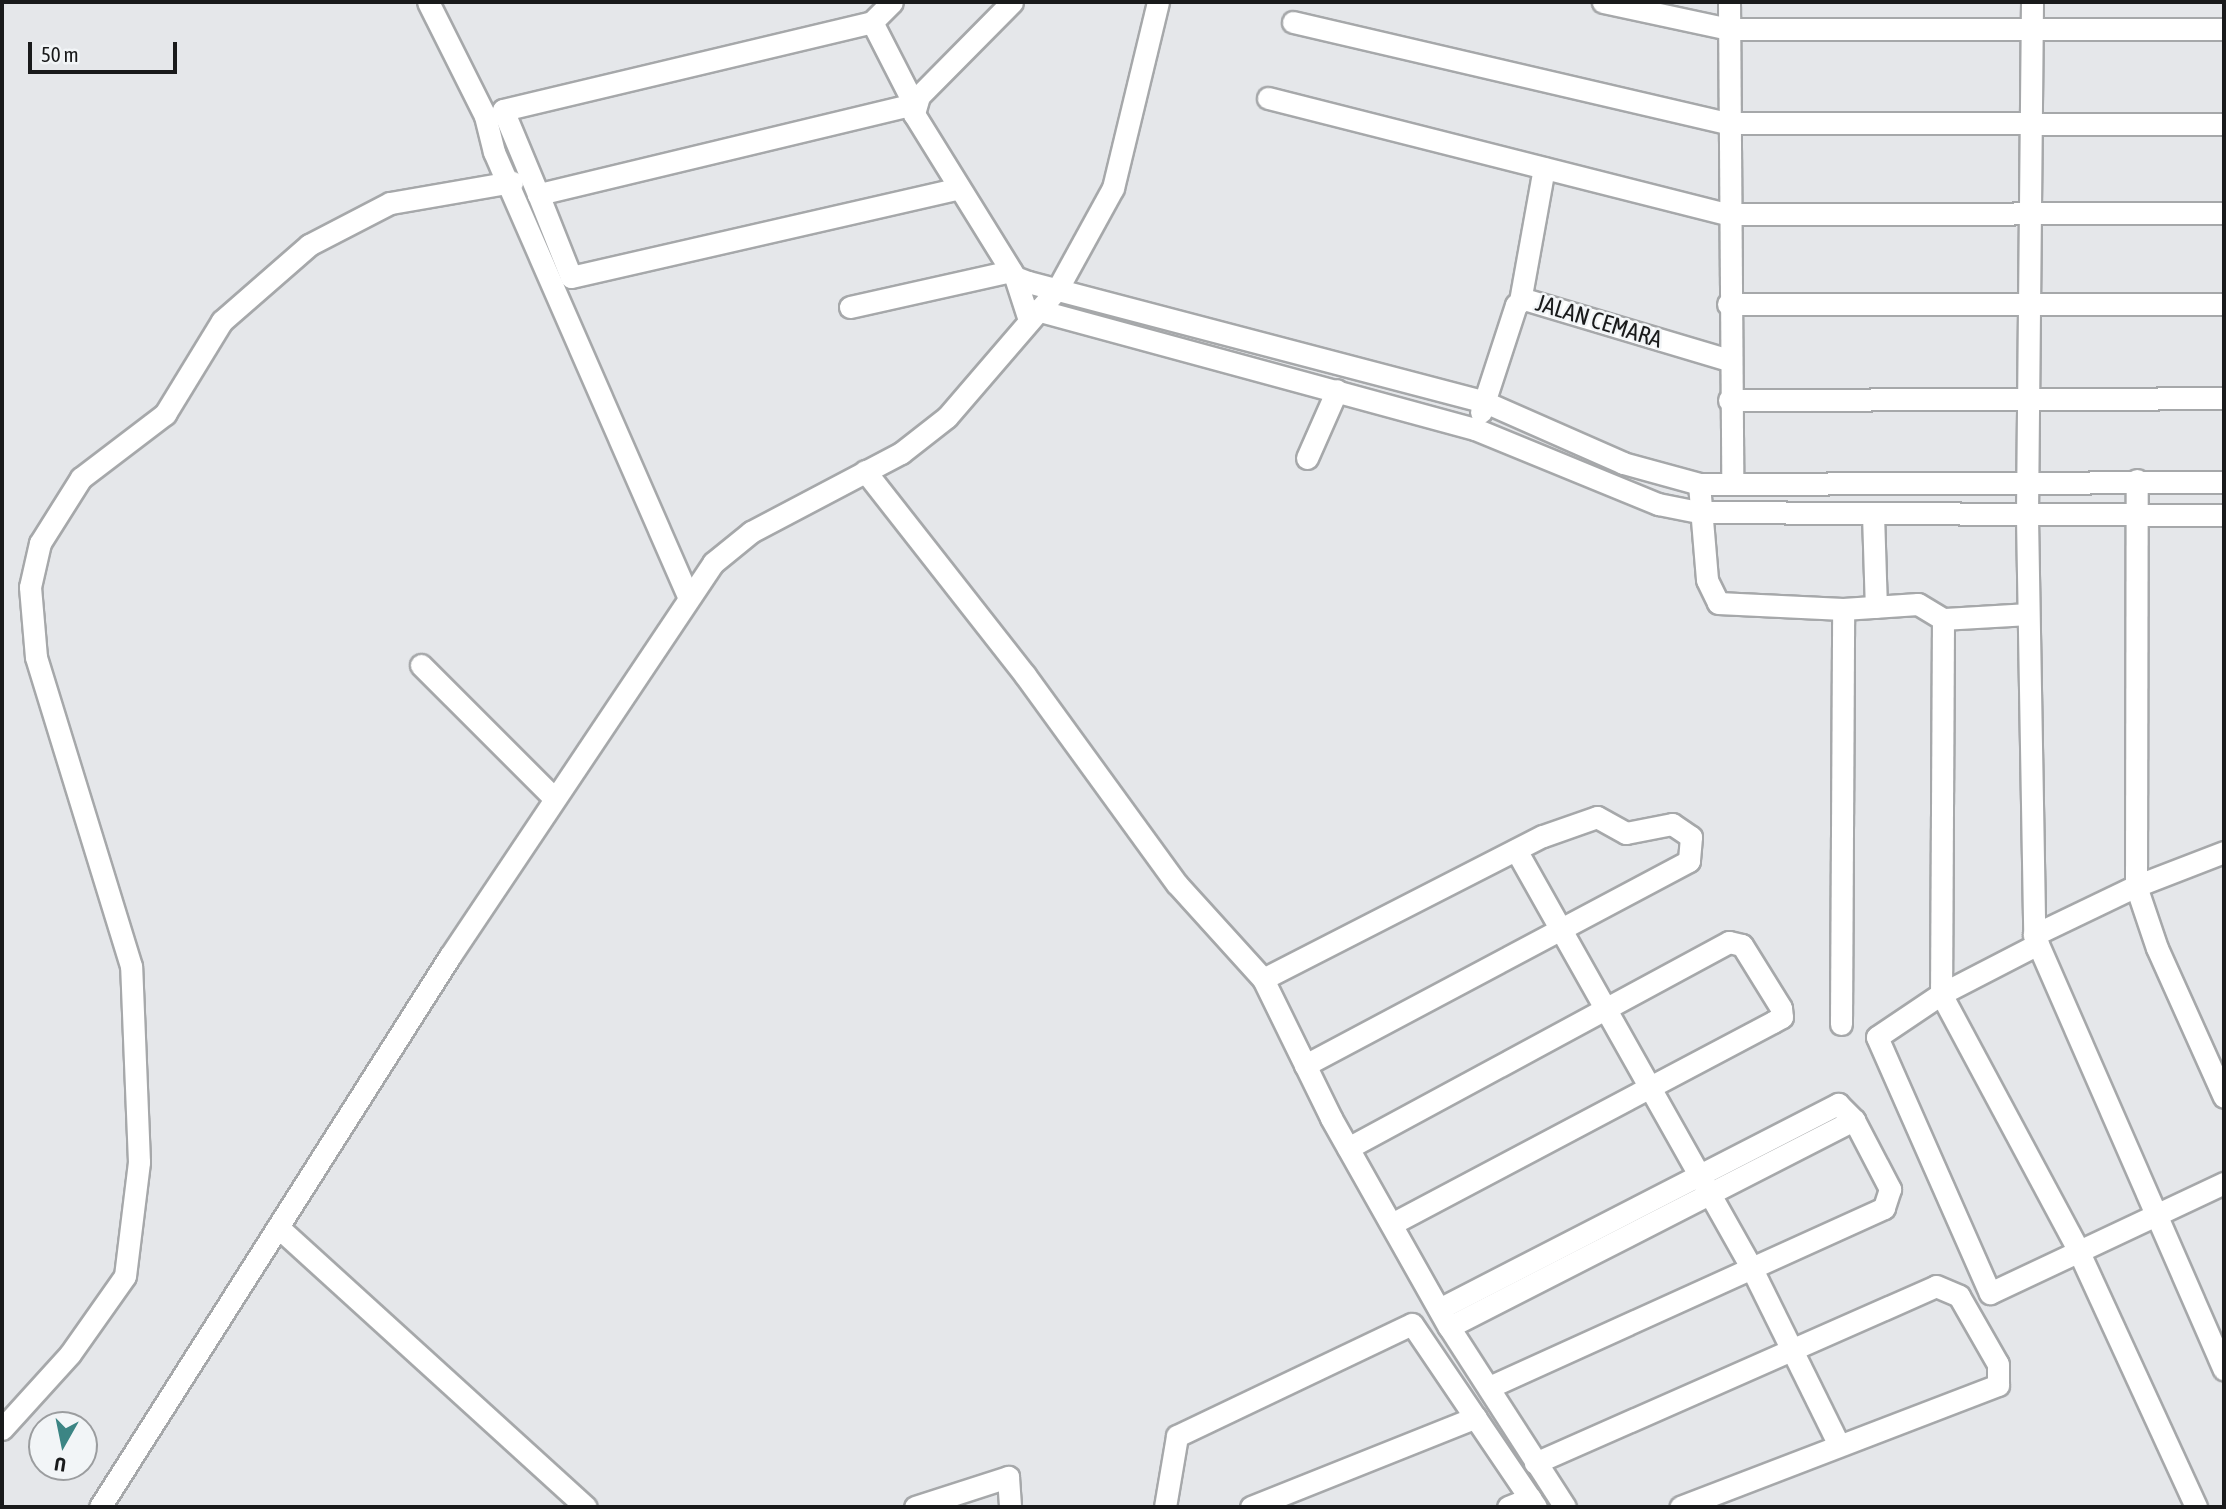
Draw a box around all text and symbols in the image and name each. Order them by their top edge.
scale bar [32,28,180,72]
text: 50 m [41,42,79,66]
street label: JALAN CEMARA [1532,288,1666,354]
north arrow [28,1411,98,1481]
text: U [53,1453,67,1477]

